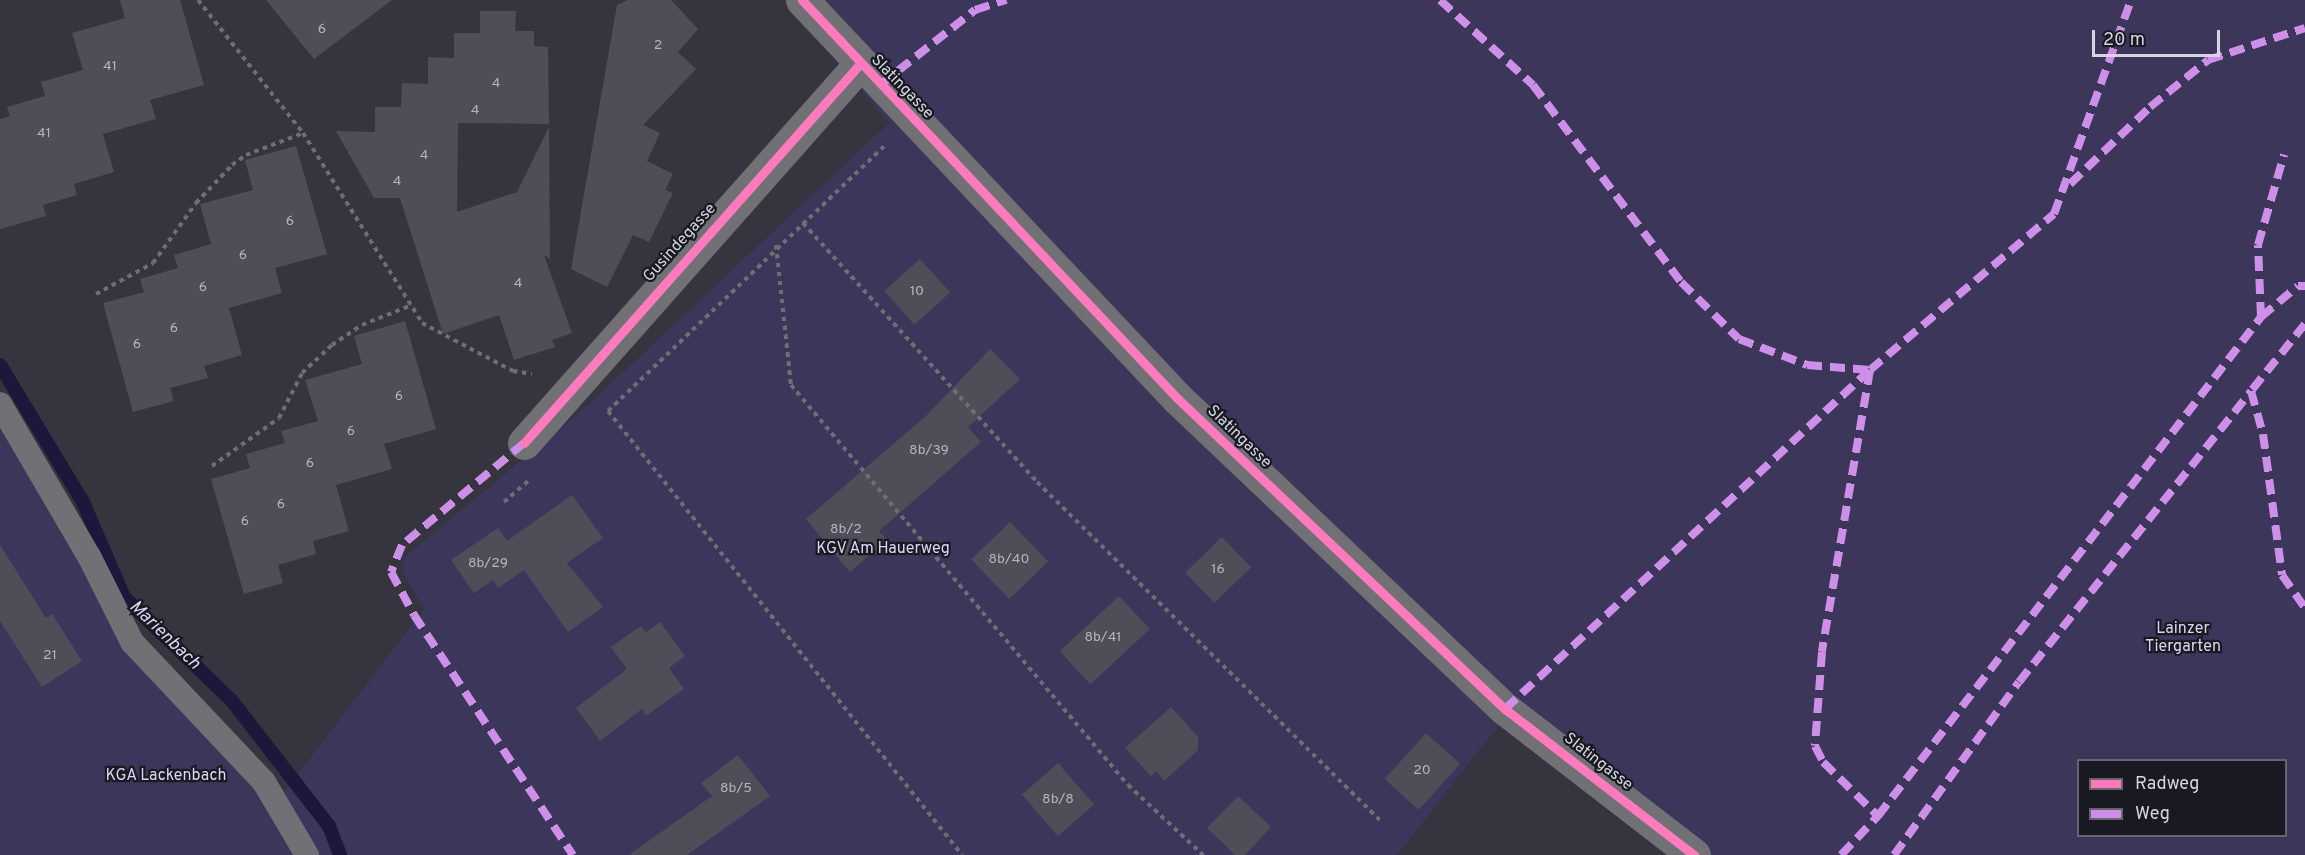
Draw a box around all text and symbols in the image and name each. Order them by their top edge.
scale bar [2095,18,2222,56]
house number: 6 [318,22,326,38]
text: 20 m [2103,29,2145,52]
house number: 2 [654,38,662,54]
street label: Slatingasse [867,51,937,123]
house number: 41 [103,59,117,75]
house number: 4 [492,76,500,92]
house number: 4 [471,103,479,119]
house number: 41 [37,126,51,142]
house number: 4 [420,148,428,164]
house number: 4 [393,174,401,190]
street label: Gusindegasse [640,200,720,286]
house number: 6 [286,214,294,230]
house number: 6 [239,248,247,264]
house number: 4 [514,276,522,292]
house number: 6 [199,280,207,296]
house number: 10 [910,284,924,300]
house number: 6 [170,321,178,337]
house number: 6 [133,337,141,353]
house number: 6 [395,389,403,405]
street label: Slatingasse [1203,402,1275,472]
house number: 6 [347,424,355,440]
house number: 8b/39 [909,443,949,459]
house number: 6 [306,456,314,472]
house number: 6 [277,497,285,513]
house number: 6 [241,514,249,530]
house number: 8b/2 [830,522,862,538]
park label: KGV Am Hauerweg [815,539,951,559]
house number: 8b/40 [989,552,1029,568]
house number: 8b/29 [468,556,508,572]
house number: 16 [1211,562,1225,578]
water label: Marienbach [124,597,204,675]
park label: Lainzer Tiergarten [2145,619,2221,657]
house number: 8b/41 [1084,630,1122,646]
house number: 21 [43,648,57,664]
street label: Slatingasse [1560,729,1636,795]
legend [2077,759,2287,837]
house number: 20 [1413,763,1431,779]
park label: KGA Lackenbach [105,766,227,786]
text: Radweg [2135,773,2199,796]
house number: 8b/5 [720,781,752,797]
house number: 8b/8 [1042,792,1074,808]
text: Weg [2135,803,2170,826]

